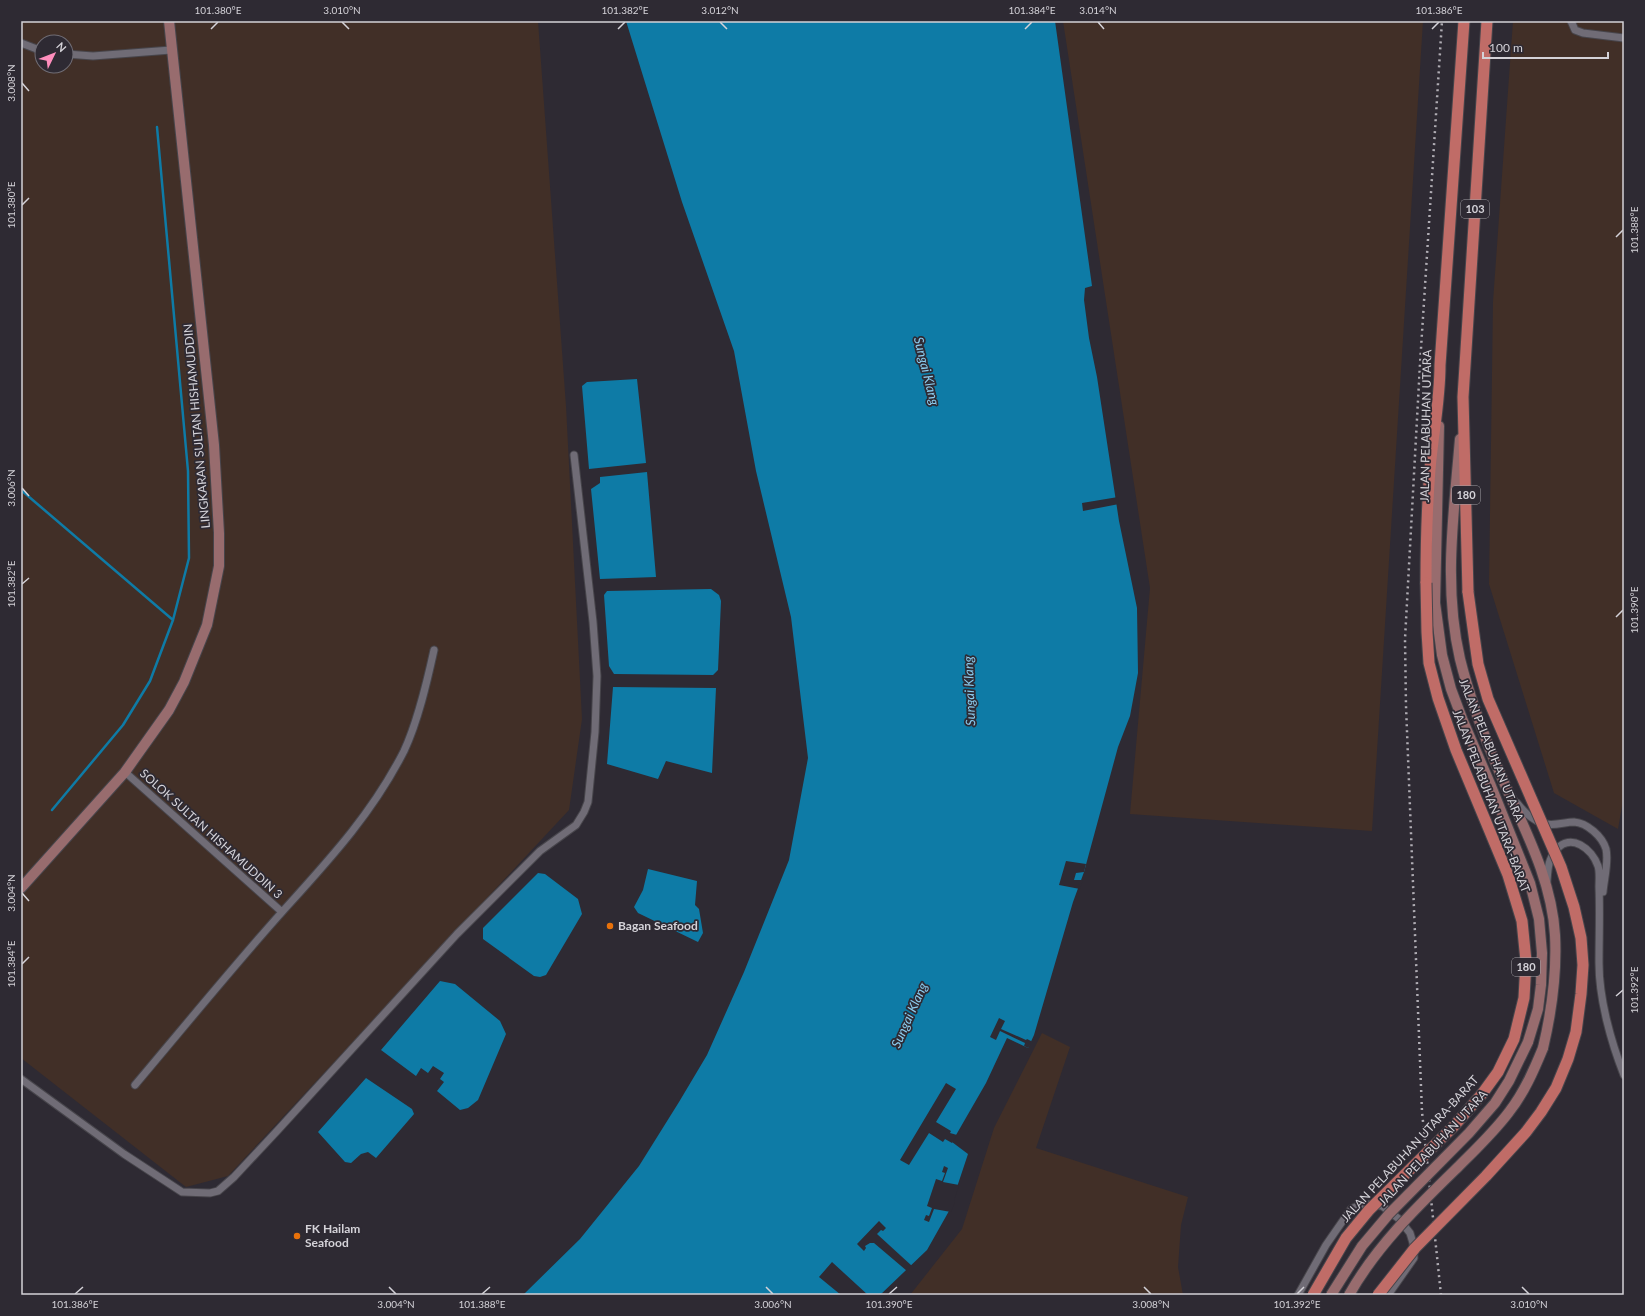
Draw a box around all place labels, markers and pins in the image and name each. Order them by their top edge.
place label: Bagan Seafood [618,918,698,933]
marker: Bagan Seafood [605,921,615,931]
place label: FK Hailam Seafood [305,1221,360,1250]
marker: FK Hailam Seafood [292,1231,302,1241]

